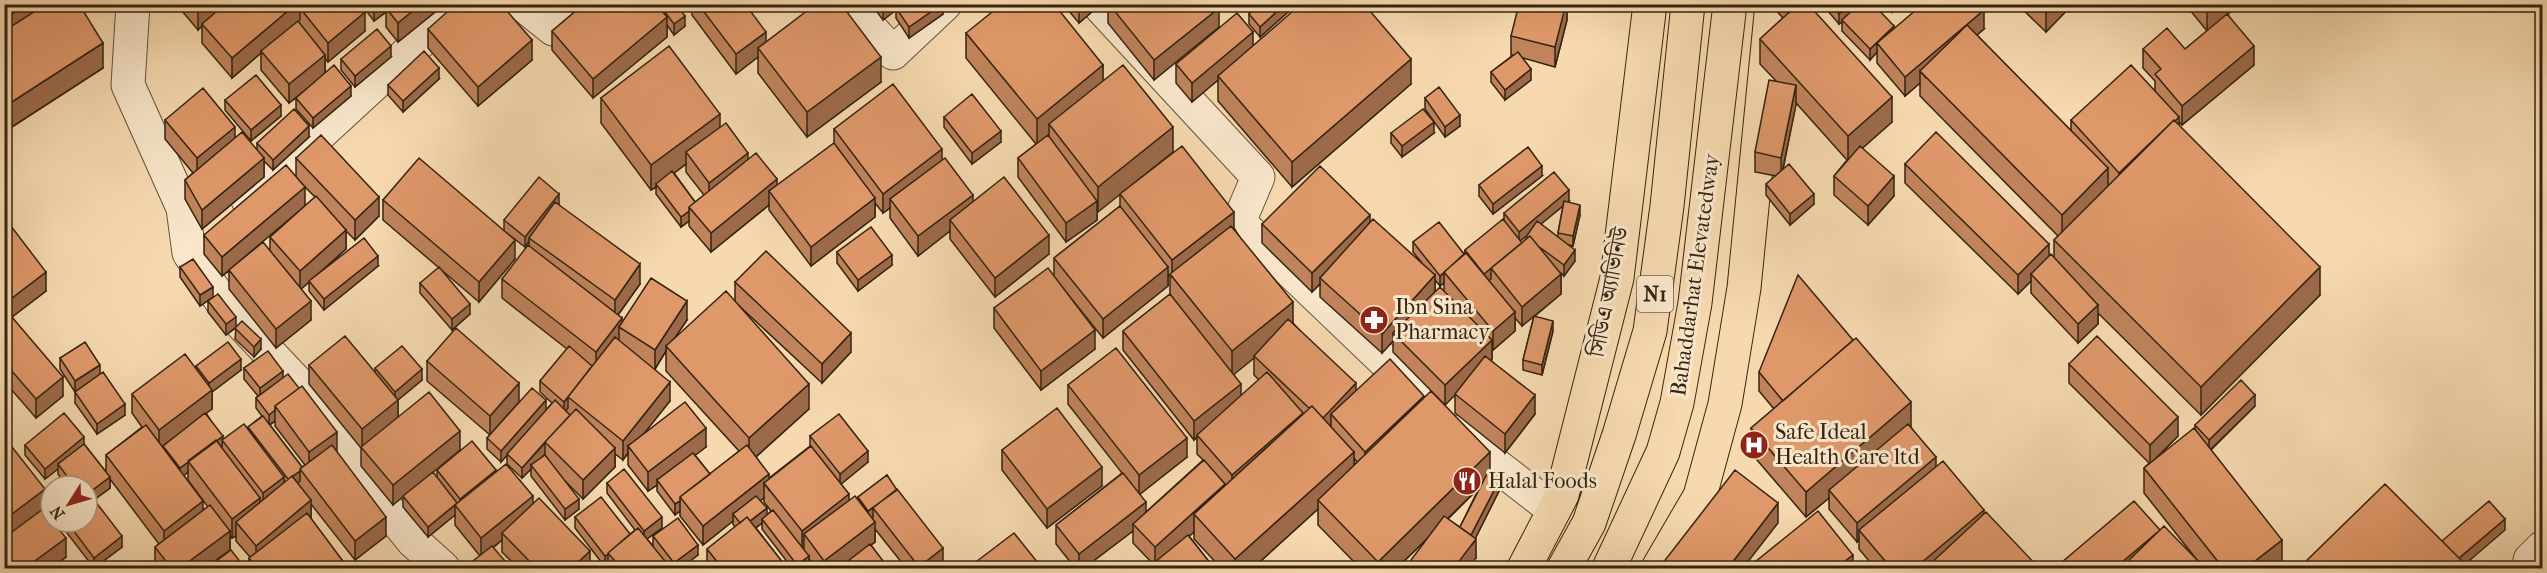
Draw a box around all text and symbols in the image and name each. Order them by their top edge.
street label: Bahaddarhat Elevatedway [1665,151,1725,398]
street label: সিডিএ অ্যাভিনিউ [1583,224,1635,360]
road number: N1 [1637,276,1673,312]
place label: Ibn Sina Pharmacy [1395,294,1491,345]
pharmacy icon: Ibn Sina Pharmacy [1358,304,1390,336]
place label: Safe Ideal Health Care ltd [1775,419,1921,470]
hospital icon: Safe Ideal Health Care ltd [1738,429,1770,461]
restaurant icon: Halal Foods [1451,465,1483,497]
place label: Halal Foods [1488,468,1597,494]
north arrow [39,474,99,534]
text: N [46,501,69,523]

